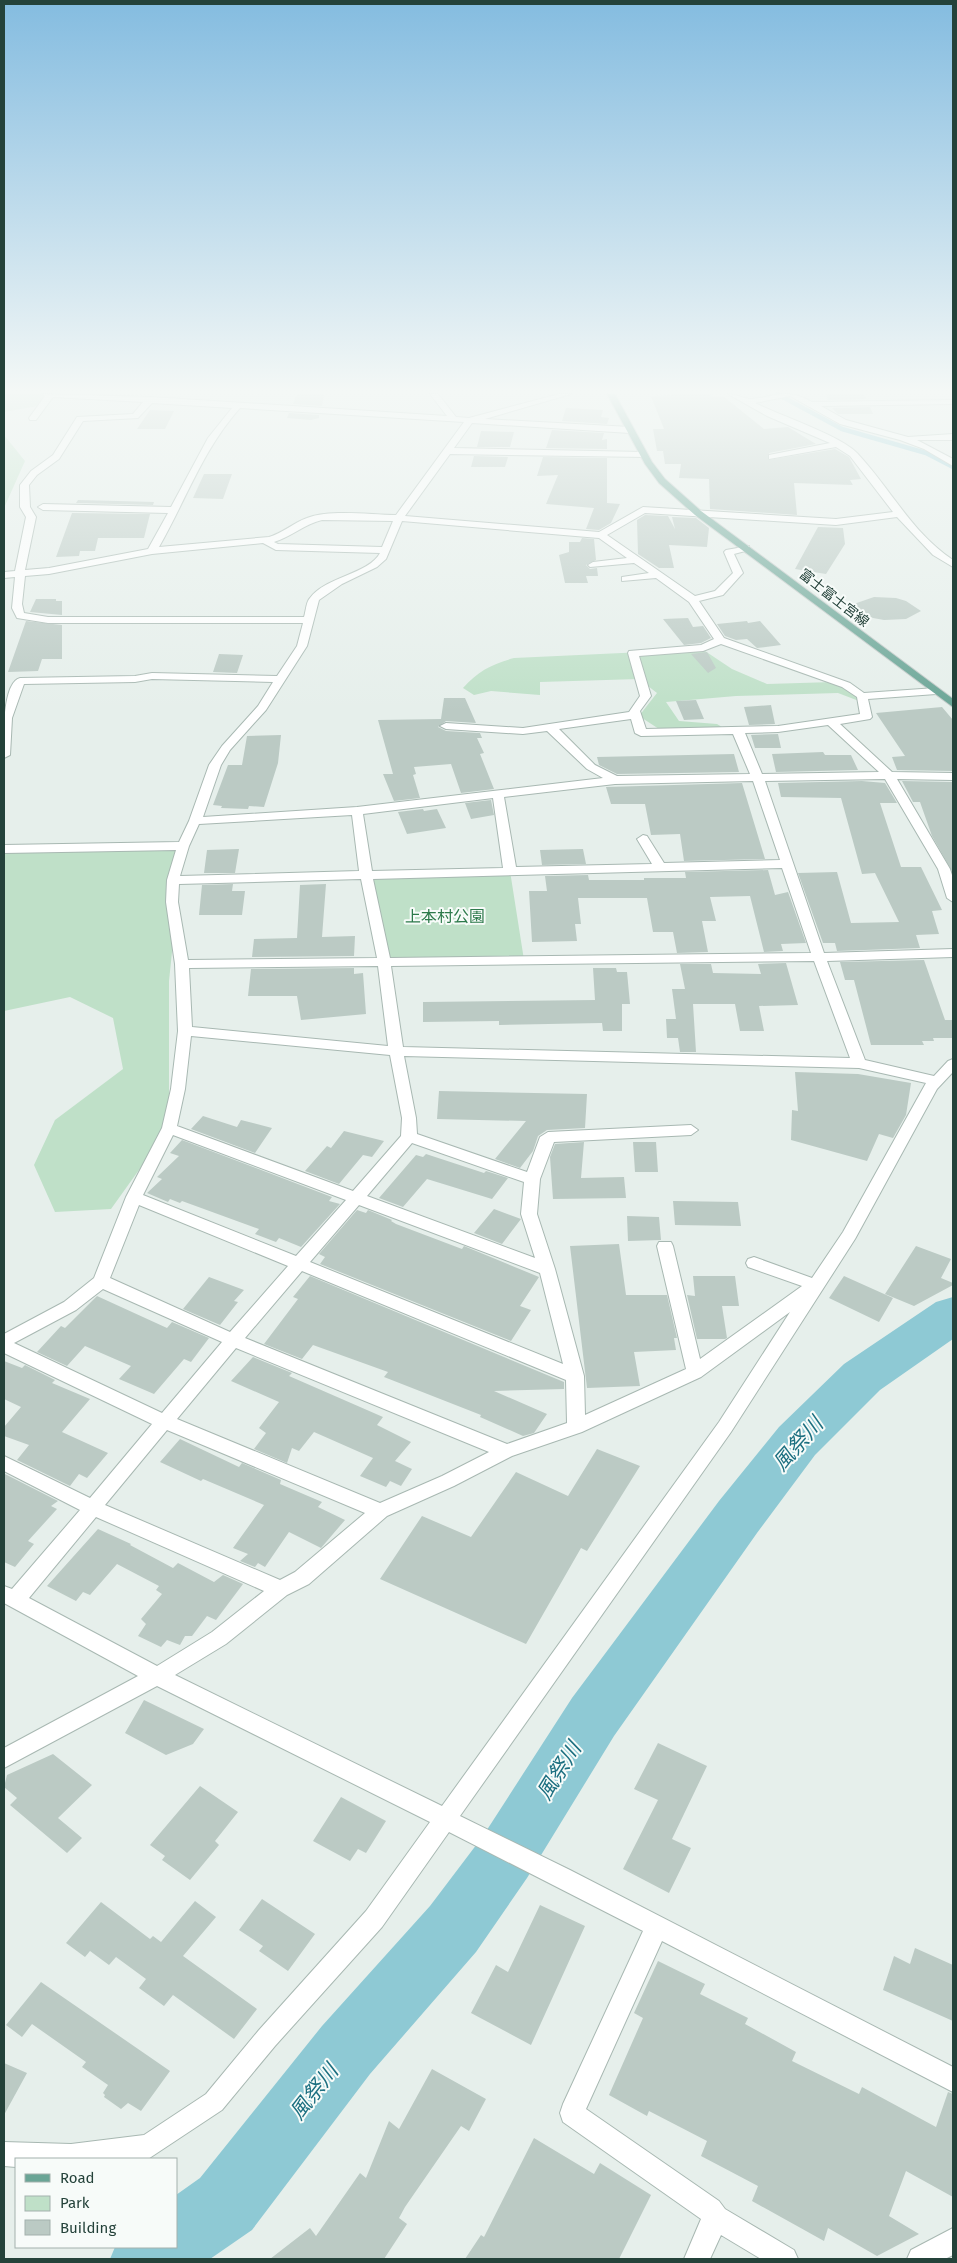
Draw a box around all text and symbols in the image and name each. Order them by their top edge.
street label: 富士富士宮線 [796,565,872,631]
park label: 上本村公園 [405,907,485,926]
water label: 風祭川 [768,1410,830,1476]
water label: 風祭川 [531,1736,588,1805]
water label: 風祭川 [284,2058,345,2125]
legend [15,2158,178,2248]
text: Road [60,2169,95,2187]
text: Park [60,2194,90,2212]
text: Building [60,2219,116,2237]

